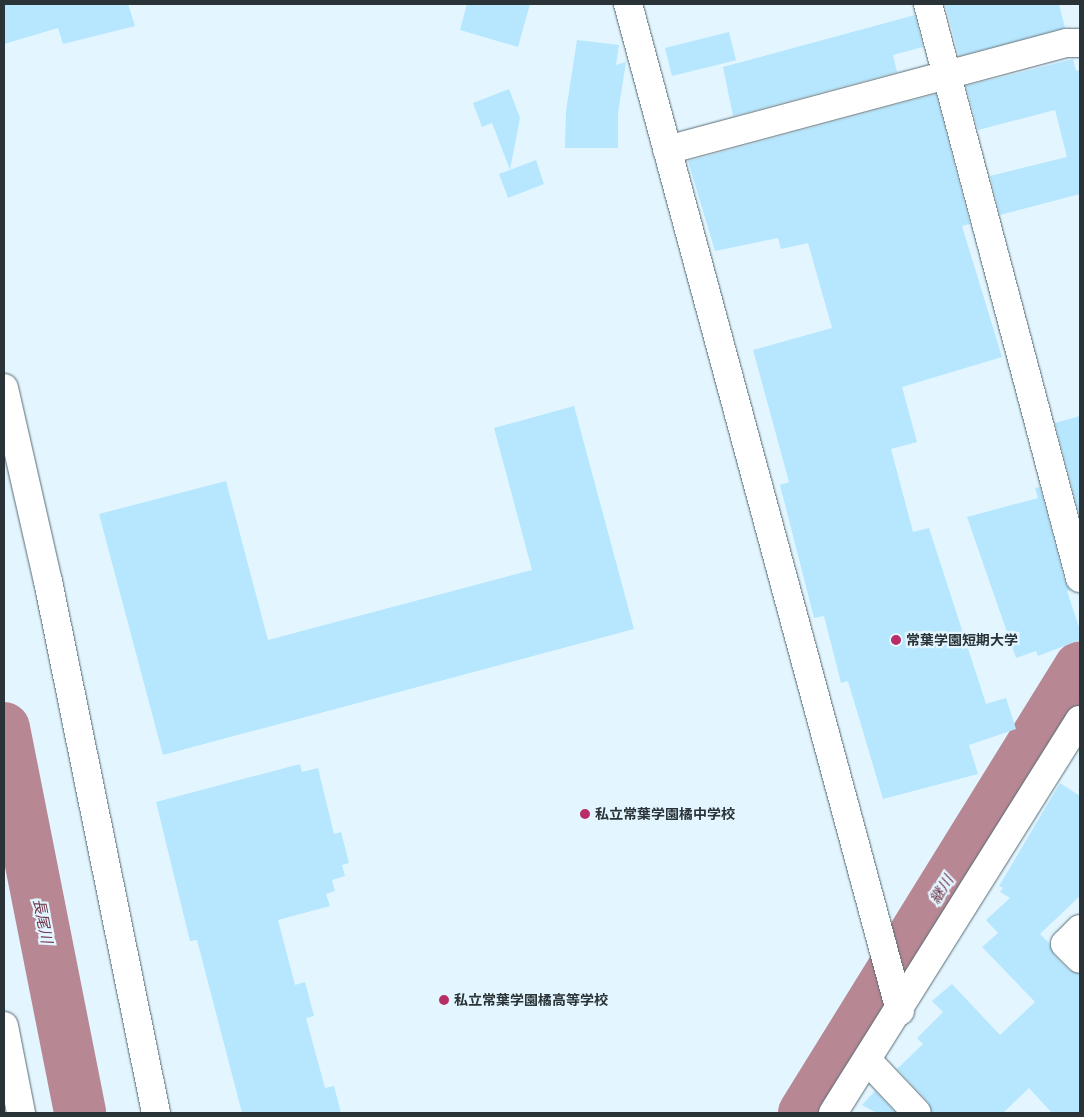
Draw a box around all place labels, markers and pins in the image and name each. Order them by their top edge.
place label: 常葉学園短期大学 [906,632,1018,648]
marker: 常葉学園短期大学 [890,634,902,646]
place label: 私立常葉学園橘中学校 [595,806,735,822]
marker: 私立常葉学園橘中学校 [579,808,591,820]
place label: 私立常葉学園橘高等学校 [454,992,608,1008]
marker: 私立常葉学園橘高等学校 [438,994,450,1006]

